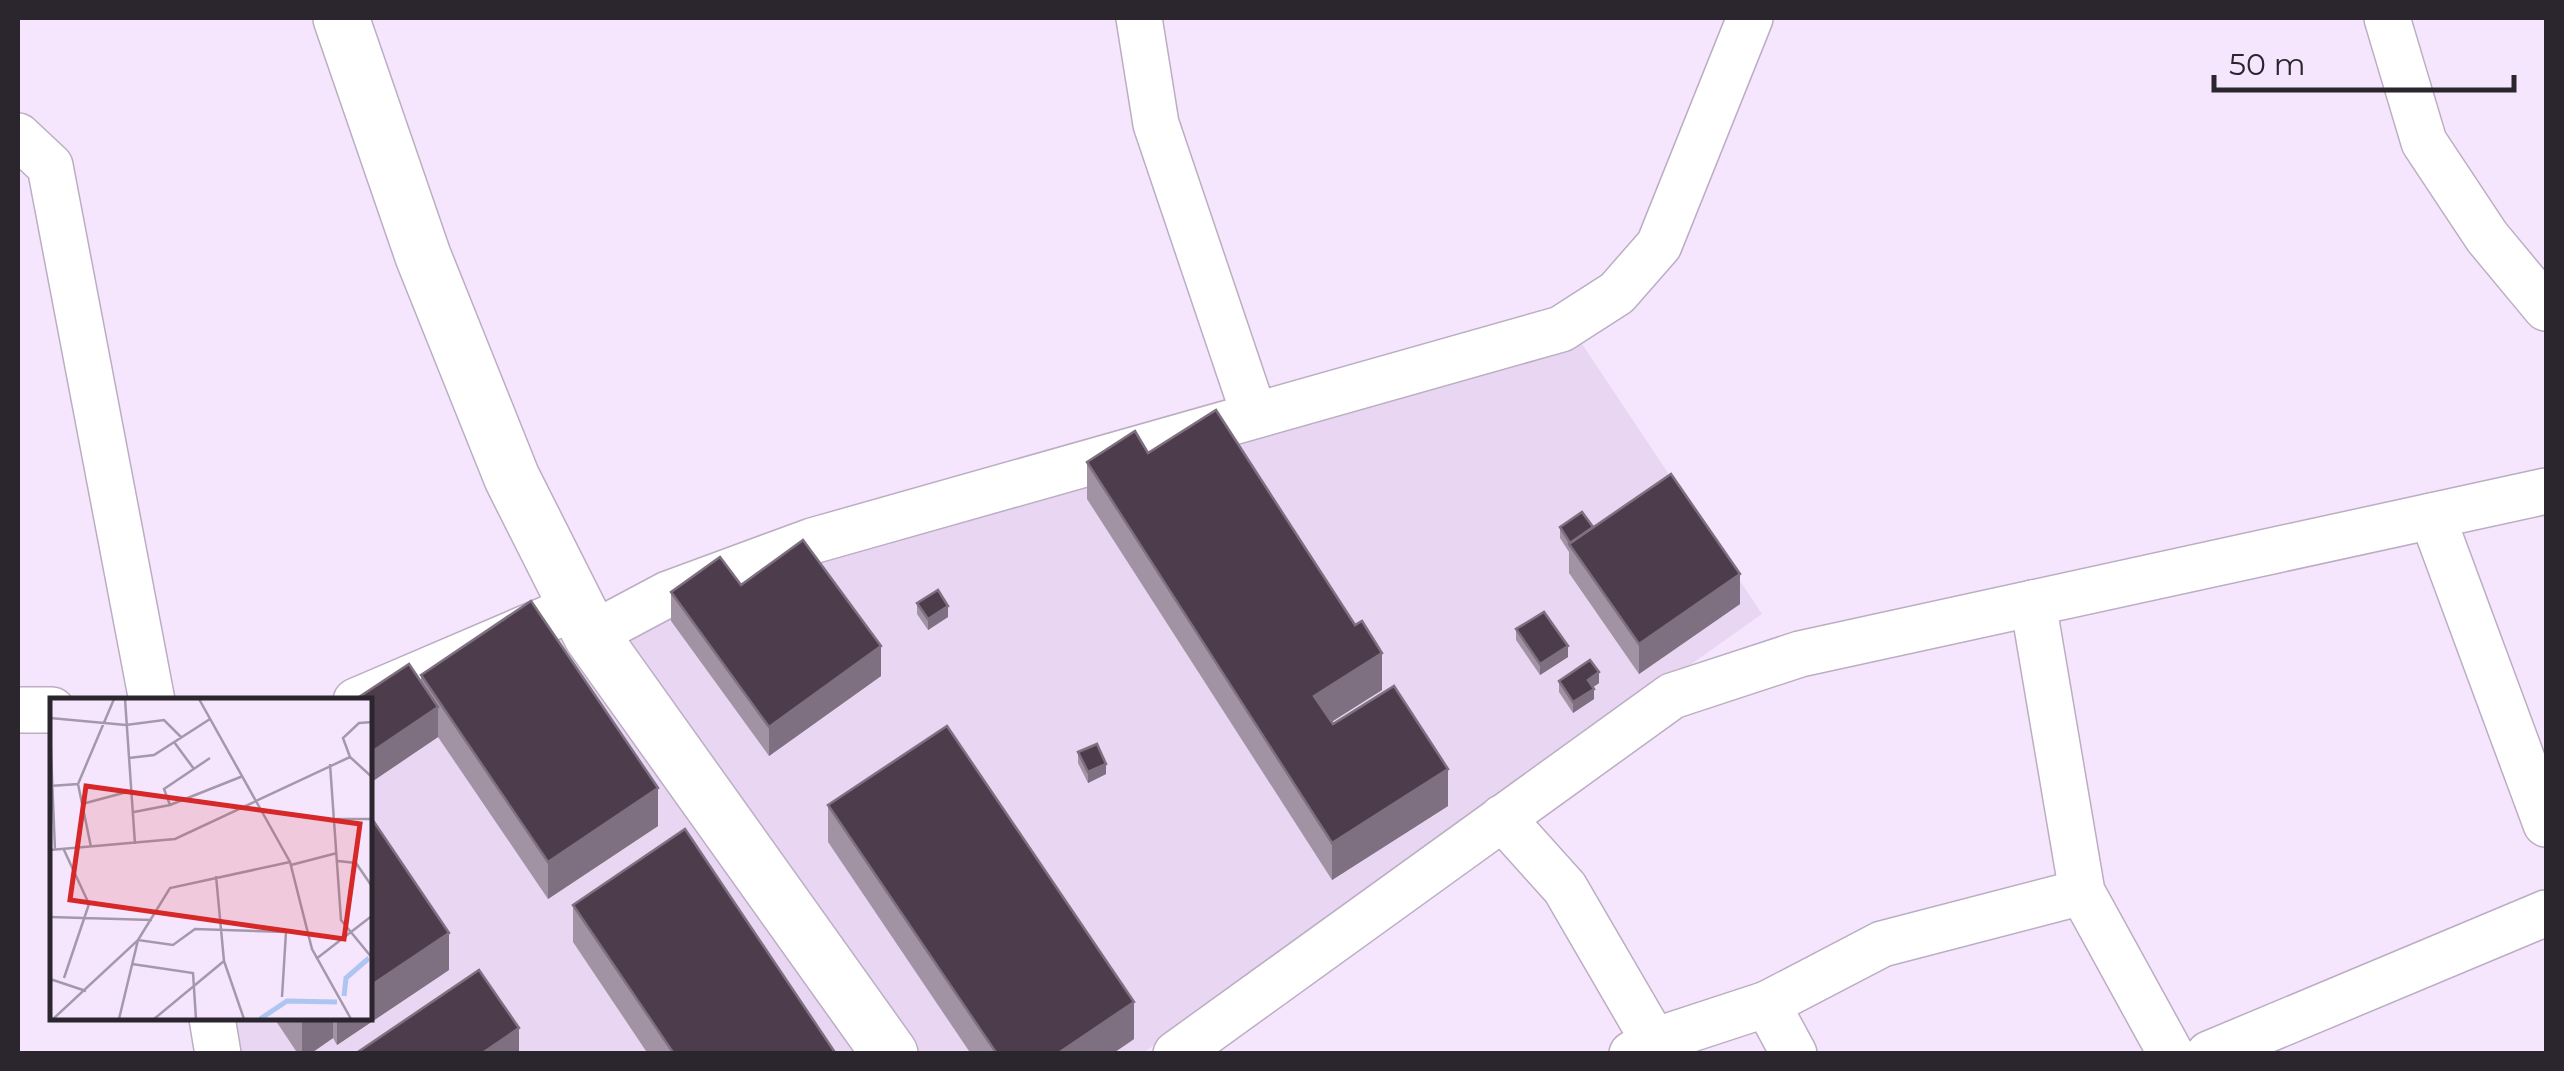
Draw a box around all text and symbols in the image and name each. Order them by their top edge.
scale bar [2214,30,2514,92]
text: 50 m [2229,46,2306,83]
inset map [50,698,372,1021]

